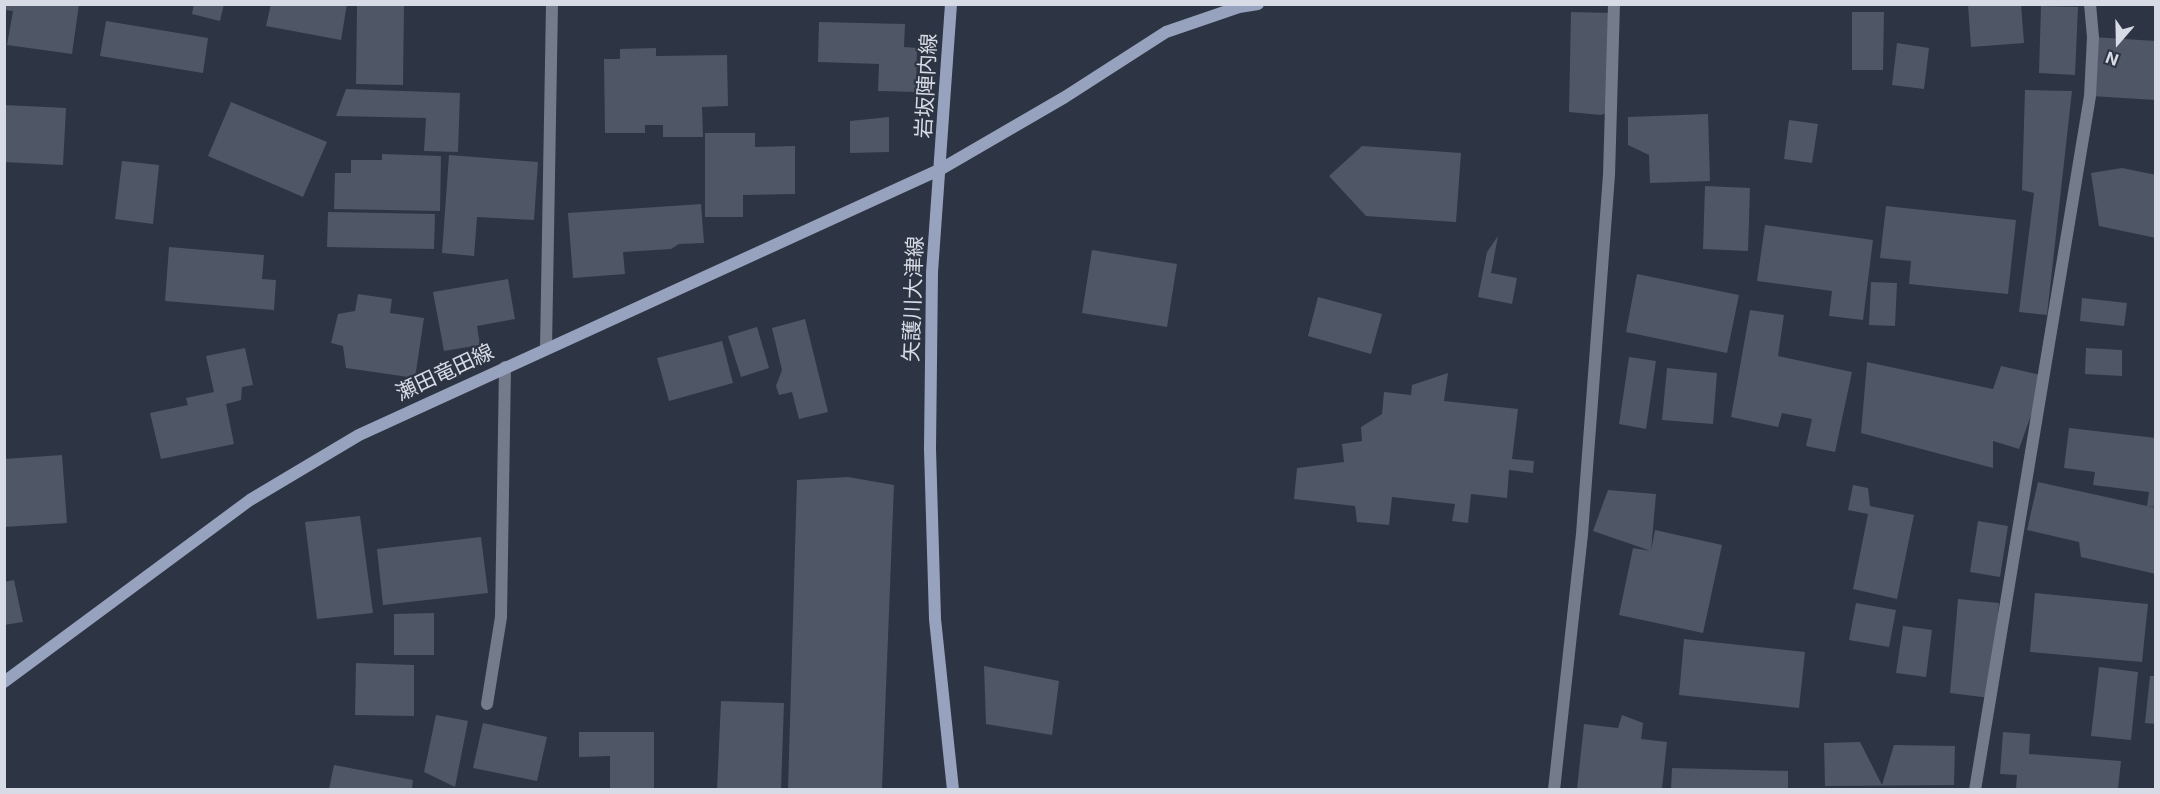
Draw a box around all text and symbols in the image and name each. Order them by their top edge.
north arrow [2088,12,2148,72]
street label: 岩坂陣内線 [912,33,942,139]
text: N [2103,47,2121,70]
street label: 矢護川大津線 [899,236,929,362]
street label: 瀬田竜田線 [392,339,498,407]

